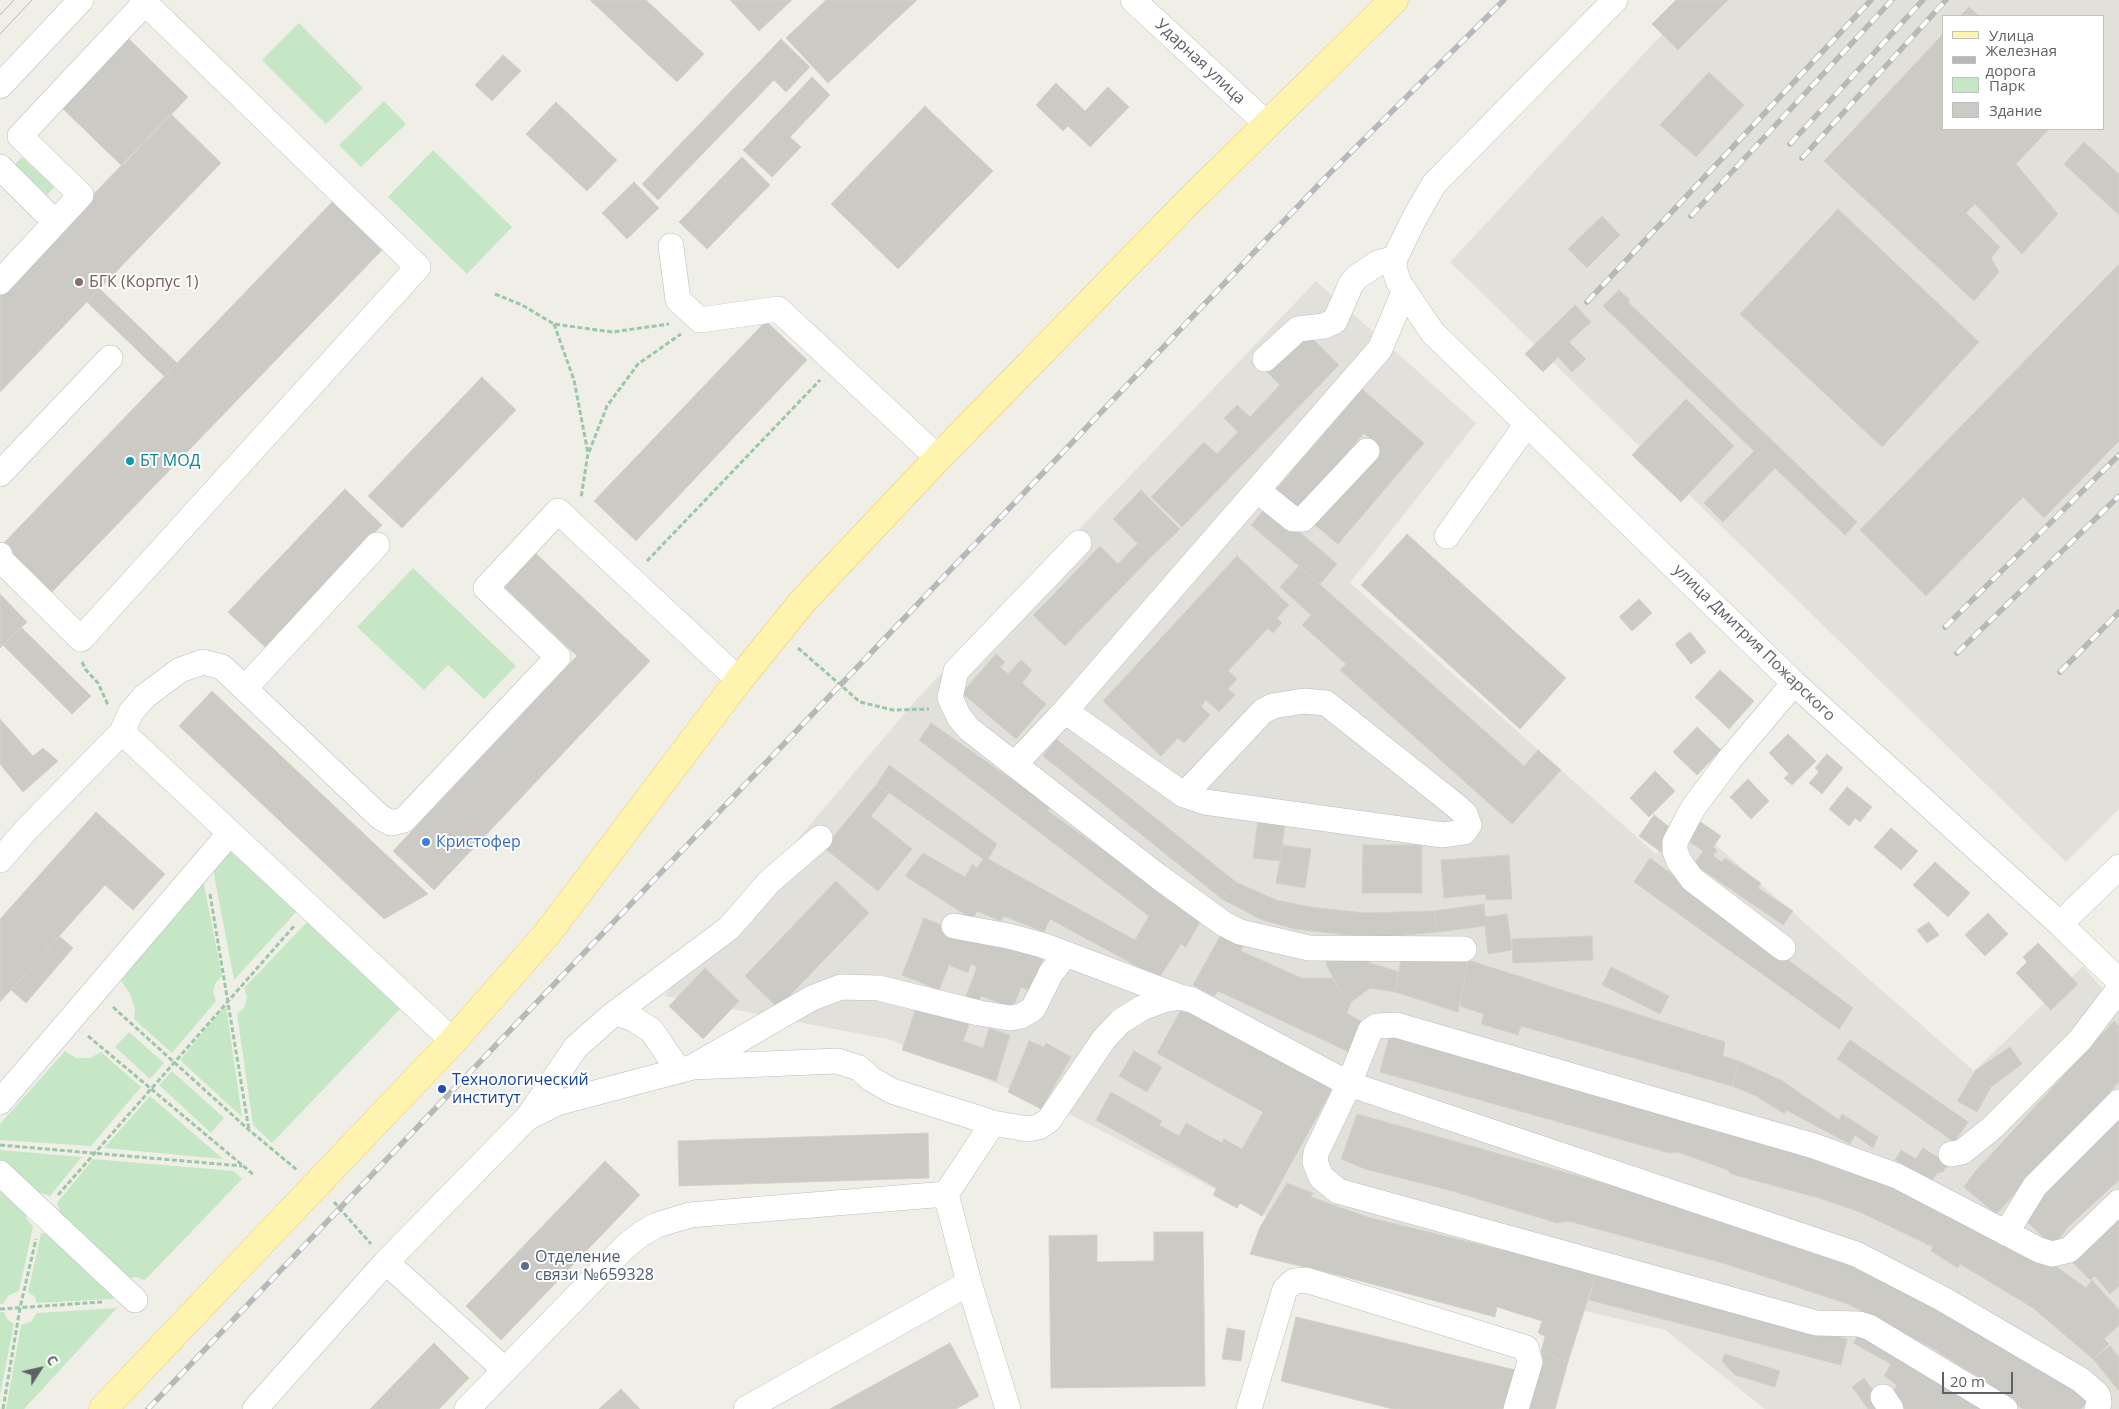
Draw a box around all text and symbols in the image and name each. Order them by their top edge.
street label: Ударная улица [1151,15,1249,109]
legend [1942,15,2104,130]
text: Улица [1989,25,2034,45]
text: Железная дорога [1986,40,2057,80]
text: Парк [1989,75,2025,95]
text: Здание [1989,100,2042,120]
place label: БГК (Корпус 1) [89,272,199,292]
marker: БГК (Корпус 1) [73,276,85,288]
place label: БТ МОД [140,451,201,471]
marker: БТ МОД [124,455,136,467]
street label: улица Дмитрия Пожарского [1669,561,1839,725]
place label: Кристофер [436,832,521,852]
marker: Кристофер [420,836,432,848]
place label: Технологический институт [452,1070,589,1108]
marker: Технологический институт [436,1083,448,1095]
place label: Отделение связи №659328 [535,1247,654,1285]
marker: Отделение связи №659328 [519,1260,531,1272]
north arrow [15,1344,65,1394]
text: С [42,1351,63,1369]
scale bar [1944,1362,2015,1394]
text: 20 m [1950,1371,1985,1391]

